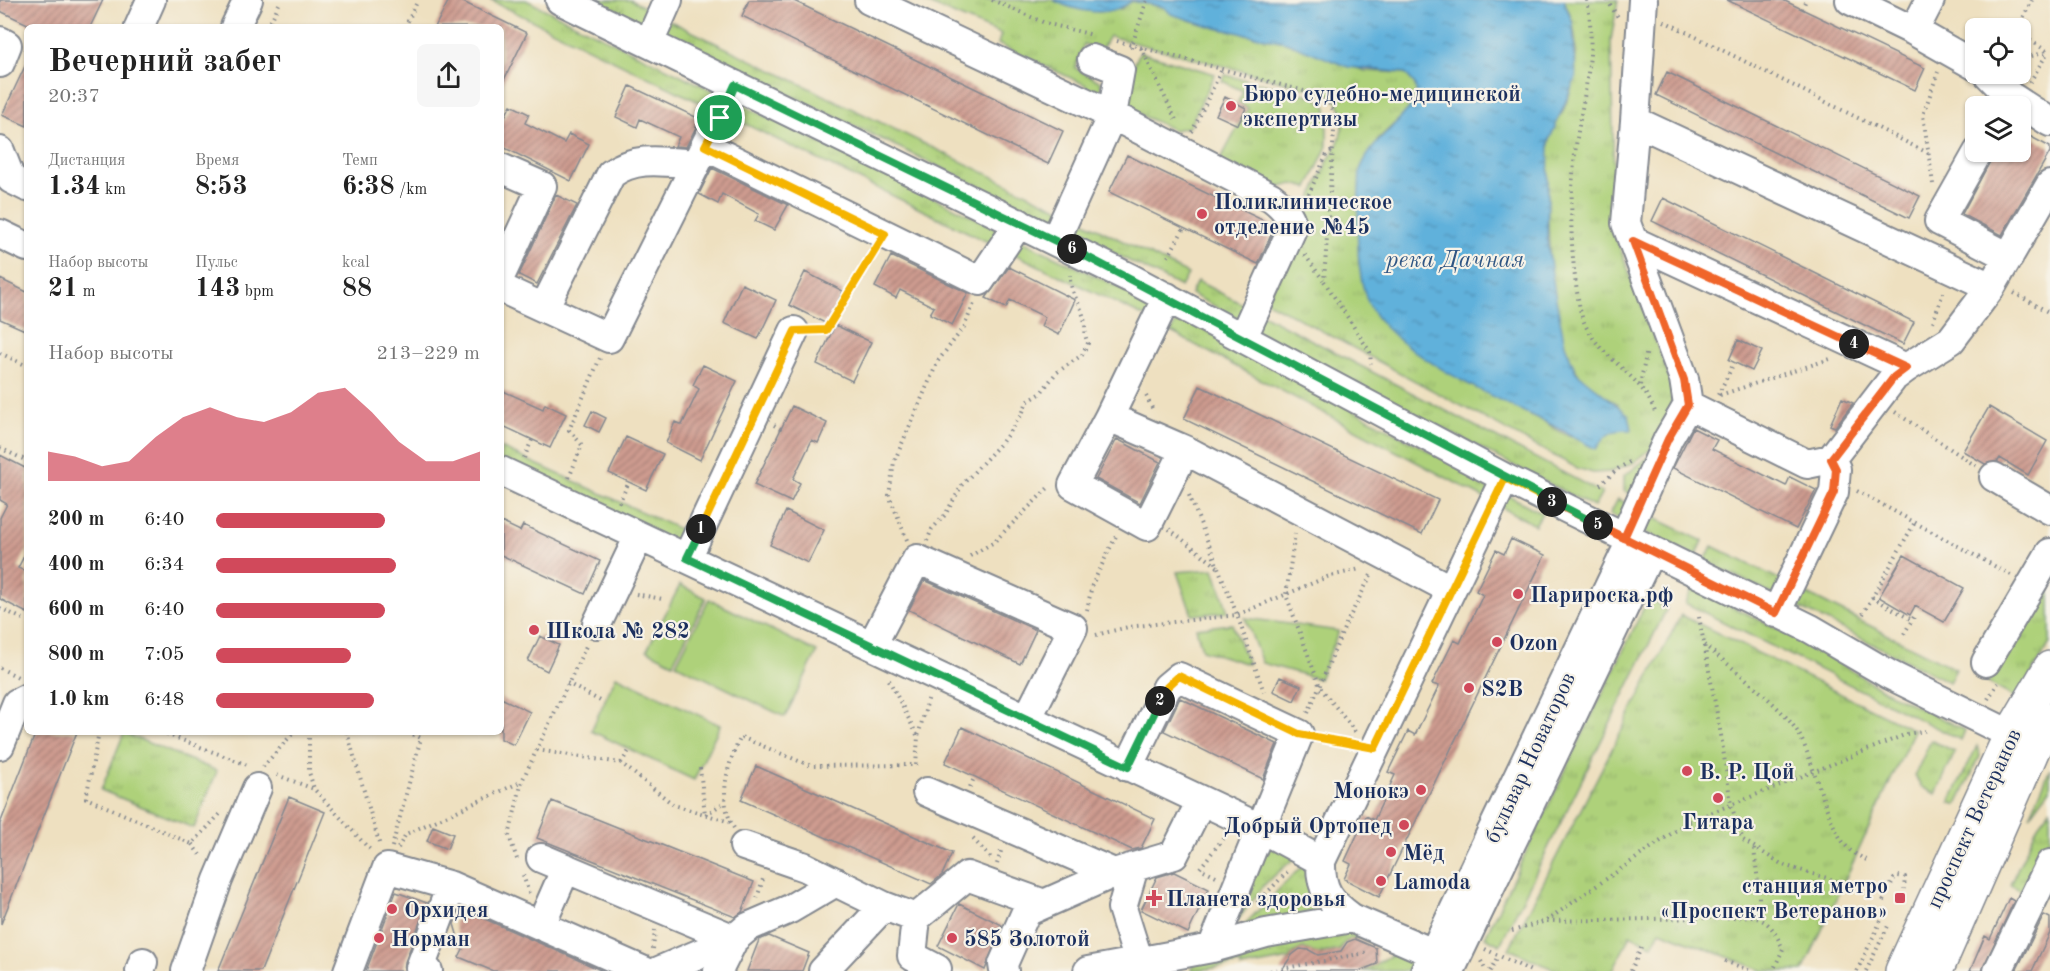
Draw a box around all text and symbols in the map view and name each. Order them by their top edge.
map controls [1965,18,2031,162]
button: locate [1965,18,2031,84]
button: share [417,44,480,107]
text: Вечерний забег [48,46,281,79]
place label: Бюро судебно-медицинской экспертизы [1243,84,1521,131]
text: 20:37 [48,87,100,107]
pin [694,92,745,143]
button: layers [1965,96,2031,162]
marker: Бюро судебно-медицинской экспертизы [1224,99,1238,113]
icon: arrive [703,101,736,134]
text: Дистанция [48,153,125,169]
text: Время [195,153,239,169]
text: Темп [342,153,378,169]
text: 1.34 [48,174,101,200]
text: 8:53 [195,174,248,200]
text: 6:38 [342,174,395,200]
text: km [101,182,126,198]
text: /km [395,182,427,198]
place label: Поликлиническое отделение №45 [1214,192,1392,239]
marker: Поликлиническое отделение №45 [1195,207,1209,221]
pin: 6 [1057,234,1087,264]
text: 6 [1067,241,1077,257]
water label: река Дачная [1384,249,1524,273]
text: Набор высоты [48,255,148,271]
text: Пульс [195,255,238,271]
text: kcal [342,255,370,271]
text: 21 [48,276,78,302]
text: 143 [195,276,240,302]
text: 88 [342,276,372,302]
text: m [78,284,95,300]
text: bpm [240,284,274,300]
pin: 4 [1839,329,1869,359]
text: 4 [1849,336,1859,352]
text: Набор высоты [48,344,174,364]
text: 213–229 m [377,344,480,364]
pin: 3 [1537,487,1567,517]
text: 3 [1547,494,1557,510]
text: 200 m [48,510,104,530]
text: 6:40 [144,510,184,530]
pin: 5 [1583,510,1613,540]
pin: 1 [686,514,716,544]
text: 5 [1593,517,1603,533]
text: 1 [696,521,706,537]
text: 400 m [48,555,104,575]
text: 6:34 [144,555,184,575]
place label: Парироска.рф [1530,585,1674,608]
marker: Парироска.рф [1511,587,1525,601]
text: 600 m [48,600,104,620]
text: 6:40 [144,600,184,620]
place label: Школа № 282 [546,621,690,643]
marker: Школа № 282 [527,623,541,637]
place label: Ozon [1509,633,1558,655]
marker: Ozon [1490,635,1504,649]
text: 800 m [48,645,104,665]
text: 7:05 [144,645,184,665]
street label: бульвар Новаторов [1482,669,1580,847]
place label: S2B [1481,679,1523,701]
marker: S2B [1462,681,1476,695]
pin: 2 [1145,686,1175,716]
text: 1.0 km [48,690,110,710]
text: 6:48 [144,690,184,710]
text: 2 [1155,693,1165,709]
street label: проспект Ветеранов [1924,726,2026,912]
place label: В. Р. Цой [1699,762,1795,784]
marker: В. Р. Цой [1680,764,1694,778]
place label: Монокэ [1333,781,1409,803]
marker: Монокэ [1414,783,1428,797]
marker: Гитара [1711,791,1725,805]
place label: Гитара [1682,812,1754,834]
place label: Добрый Ортопед [1224,816,1392,838]
marker: Добрый Ортопед [1397,818,1411,832]
place label: Мёд [1403,843,1444,865]
marker: Мёд [1384,845,1398,859]
place label: Lamoda [1393,872,1471,894]
marker: Lamoda [1374,874,1388,888]
place label: станция метро «Проспект Ветеранов» [1660,876,1888,923]
place label: Планета здоровья [1166,889,1346,911]
marker: Планета здоровья [1147,891,1161,905]
marker: станция метро «Проспект Ветеранов» [1893,891,1907,905]
place label: Орхидея [404,900,488,922]
marker: Орхидея [385,902,399,916]
place label: Норман [391,929,470,951]
place label: 585 Золотой [964,929,1090,951]
marker: Норман [372,931,386,945]
marker: 585 Золотой [945,931,959,945]

